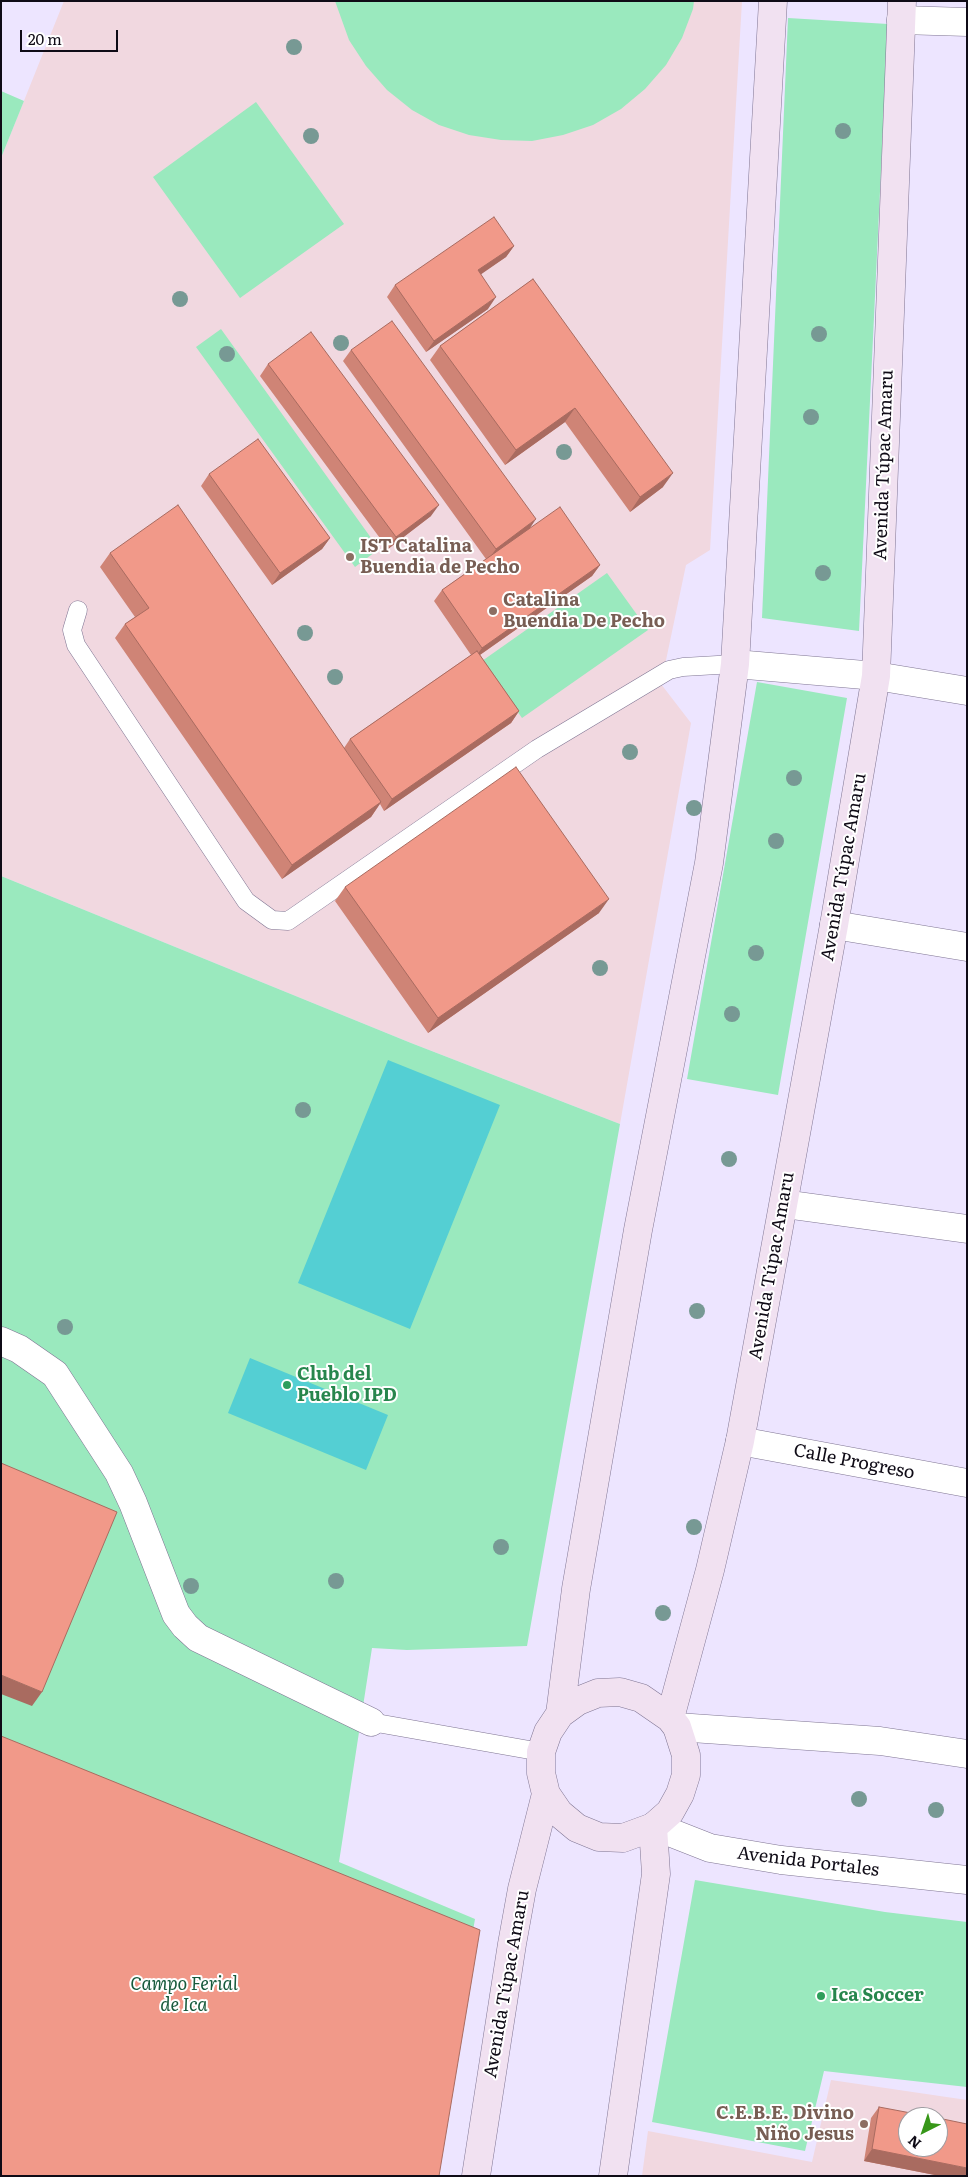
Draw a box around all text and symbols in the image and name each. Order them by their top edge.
scale bar [22,20,120,52]
text: 20 m [28,27,62,50]
street label: Avenida Túpac Amaru [870,369,898,561]
place label: IST Catalina Buendia de Pecho [360,536,520,578]
marker: IST Catalina Buendia de Pecho [344,551,356,563]
place label: Catalina Buendia De Pecho [503,590,665,632]
marker: Catalina Buendia De Pecho [487,605,499,617]
street label: Avenida Túpac Amaru [817,771,871,963]
street label: Avenida Túpac Amaru [745,1170,799,1362]
place label: Club del Pueblo IPD [297,1364,397,1406]
marker: Club del Pueblo IPD [281,1379,293,1391]
street label: Calle Progreso [792,1440,916,1484]
street label: Avenida Portales [736,1843,880,1881]
street label: Avenida Túpac Amaru [480,1888,534,2080]
park label: Campo Ferial de Ica [130,1974,238,2016]
place label: Ica Soccer [831,1985,924,2007]
marker: Ica Soccer [815,1990,827,2002]
place label: C.E.B.E. Divino Niño Jesus [716,2103,854,2146]
north arrow [898,2107,948,2157]
marker: C.E.B.E. Divino Niño Jesus [858,2118,870,2130]
text: N [903,2131,925,2154]

